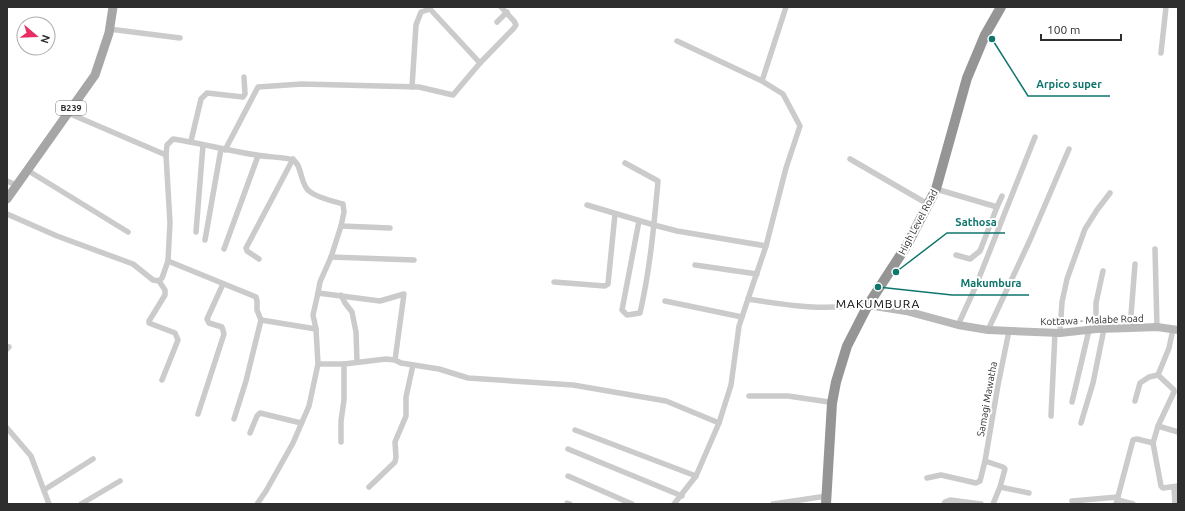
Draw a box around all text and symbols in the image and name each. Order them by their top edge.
north arrow [16,16,56,56]
scale bar [1041,16,1121,42]
text: 100 m [1047,23,1080,36]
text: N [38,33,52,45]
callout: Arpico super [1028,73,1110,96]
text: Arpico super [1036,78,1102,90]
road number: B239 [56,101,86,115]
street label: High Level Road [896,187,940,256]
callout: Sathosa [947,210,1005,233]
text: Sathosa [955,216,997,228]
callout: Makumbura [952,272,1029,295]
text: Makumbura [960,277,1022,289]
district label: MAKUMBURA [836,297,920,310]
street label: Kottawa - Malabe Road [1040,313,1144,327]
street label: Samagi Mawatha [975,361,999,437]

